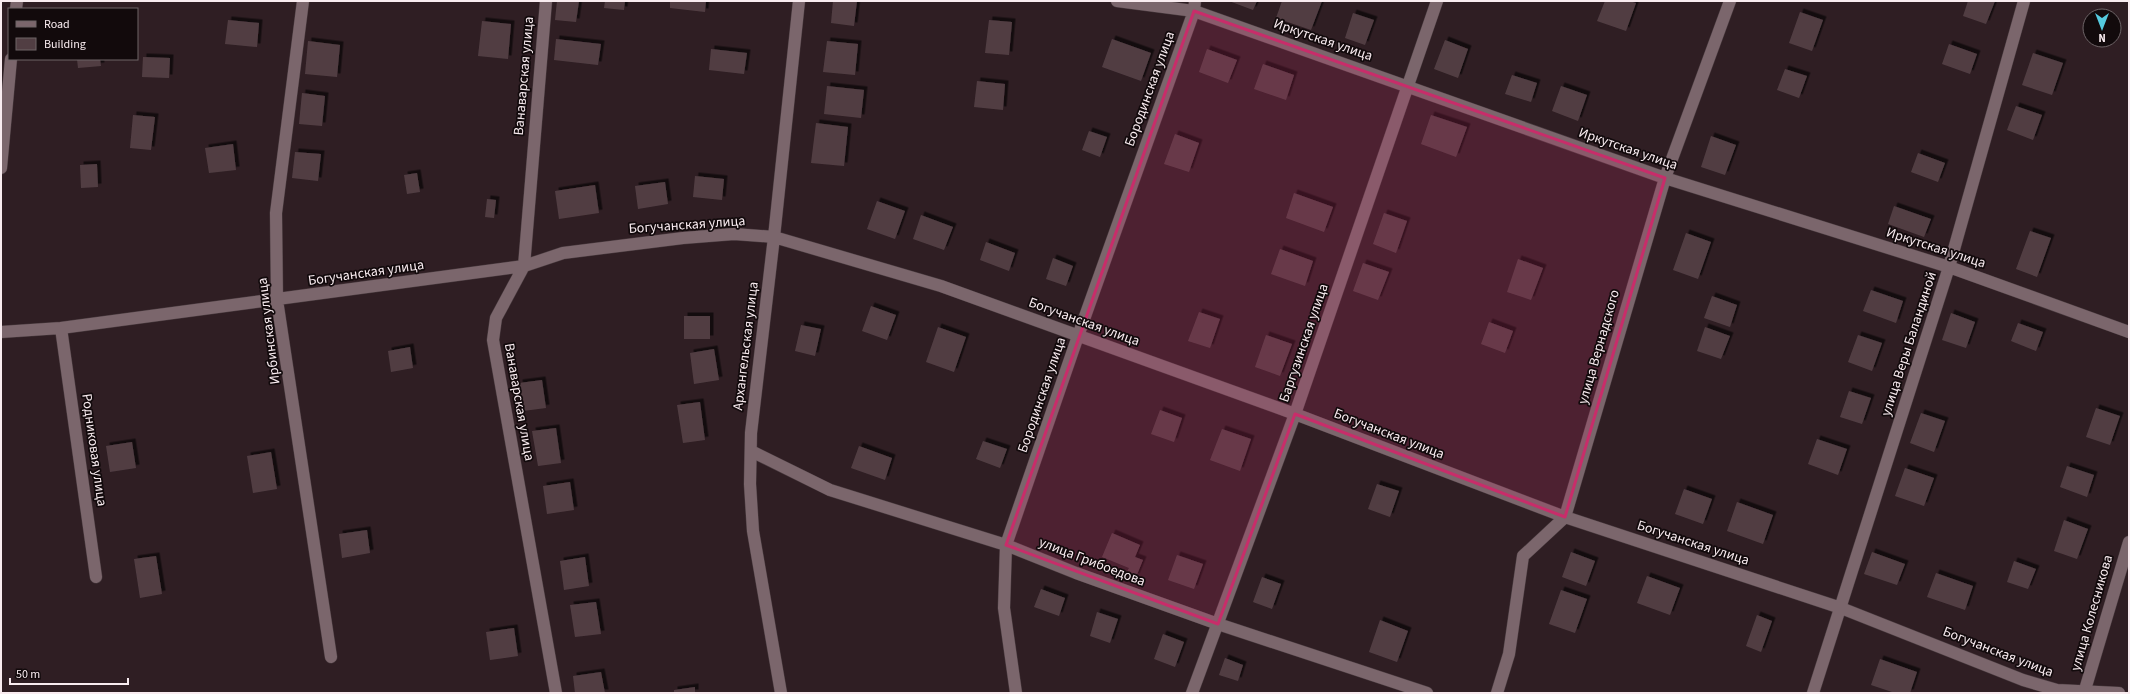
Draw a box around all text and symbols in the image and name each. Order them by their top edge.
legend [8,8,138,60]
north arrow [2082,8,2122,48]
street label: Иркутская улица [1271,14,1375,66]
text: Road [44,16,70,33]
street label: Ванаварская улица [509,16,539,136]
street label: Бородинская улица [1120,29,1180,149]
text: N [2098,30,2106,45]
text: Building [44,36,86,53]
street label: Иркутская улица [1576,123,1680,175]
street label: Богучанская улица [628,211,746,239]
street label: Иркутская улица [1884,223,1988,273]
street label: Богучанская улица [307,255,425,291]
street label: улица Веры Баландиной [1876,269,1942,419]
street label: Ирбинская улица [253,277,285,385]
street label: Архангельская улица [728,280,764,412]
street label: Баргузинская улица [1274,281,1334,405]
street label: улица Вернадского [1573,287,1625,407]
street label: Богучанская улица [1026,293,1142,351]
street label: Бородинская улица [1013,334,1071,456]
street label: Ванаварская улица [499,342,539,462]
street label: Родниковая улица [76,392,112,508]
street label: Богучанская улица [1331,404,1447,464]
street label: Богучанская улица [1634,515,1752,571]
street label: улица Грибоедова [1036,532,1148,592]
street label: улица Колесникова [2066,553,2118,673]
street label: Богучанская улица [1940,622,2056,682]
scale bar [10,660,128,686]
text: 50 m [16,666,40,683]

